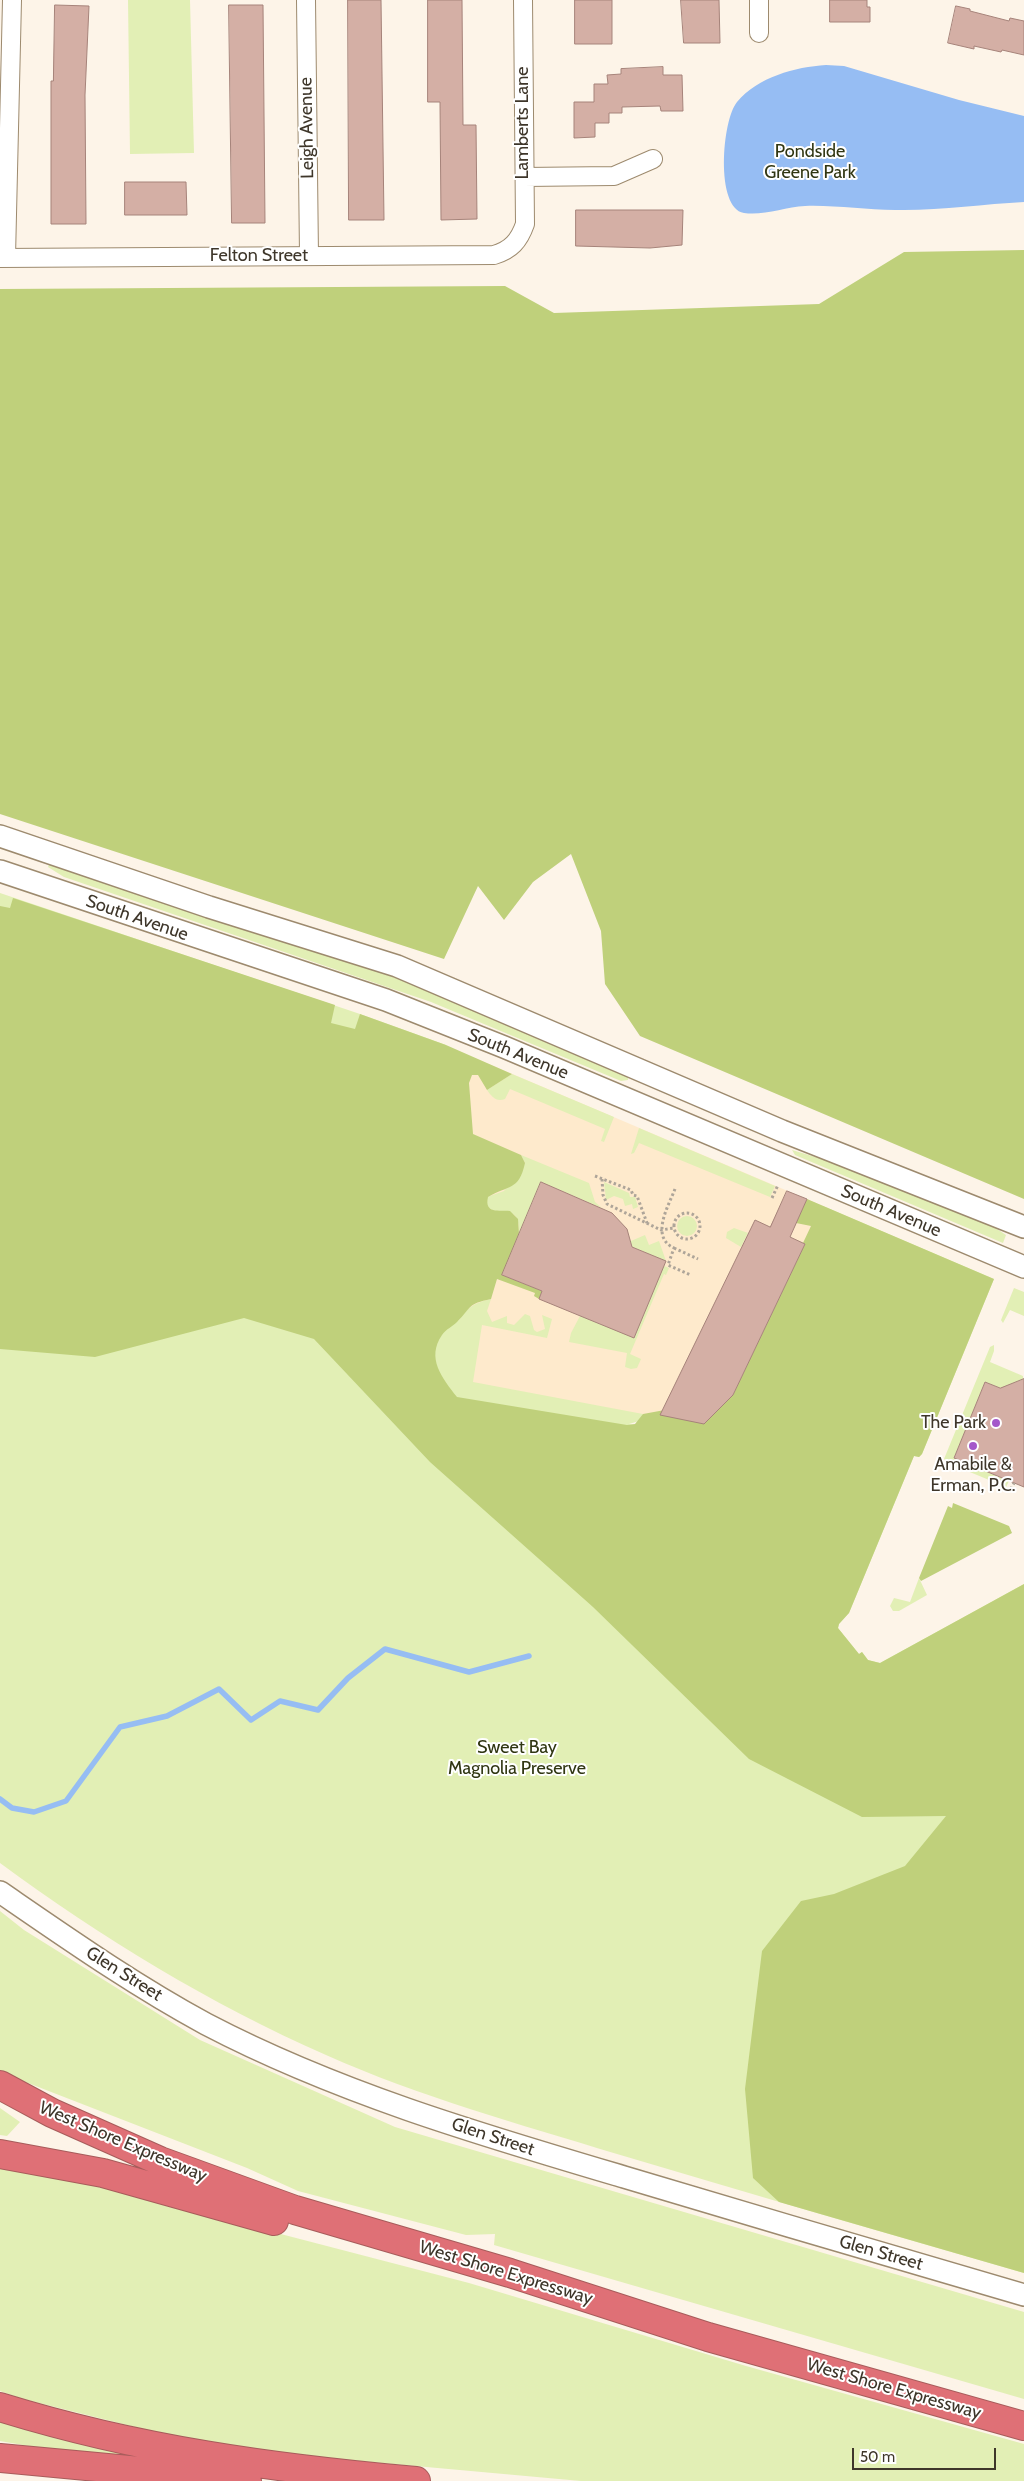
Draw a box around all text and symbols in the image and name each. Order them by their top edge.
street label: Lamberts Lane [512,67,534,179]
street label: Leigh Avenue [295,77,319,179]
park label: Pondside Greene Park [764,141,856,183]
street label: Felton Street [210,245,308,267]
street label: South Avenue [83,890,191,946]
street label: South Avenue [464,1024,572,1084]
street label: South Avenue [838,1180,944,1242]
place label: The Park [921,1412,986,1434]
marker: The Park [990,1417,1002,1429]
marker: Amabile & Erman, P.C. [967,1440,979,1452]
place label: Amabile & Erman, P.C. [930,1454,1016,1496]
park label: Sweet Bay Magnolia Preserve [448,1737,586,1780]
street label: Glen Street [82,1942,166,2006]
street label: West Shore Expressway [36,2097,210,2187]
street label: Glen Street [449,2113,537,2161]
street label: Glen Street [837,2231,925,2275]
street label: West Shore Expressway [417,2236,595,2310]
street label: West Shore Expressway [804,2354,984,2424]
scale bar [854,2438,998,2470]
text: 50 m [860,2448,895,2466]

